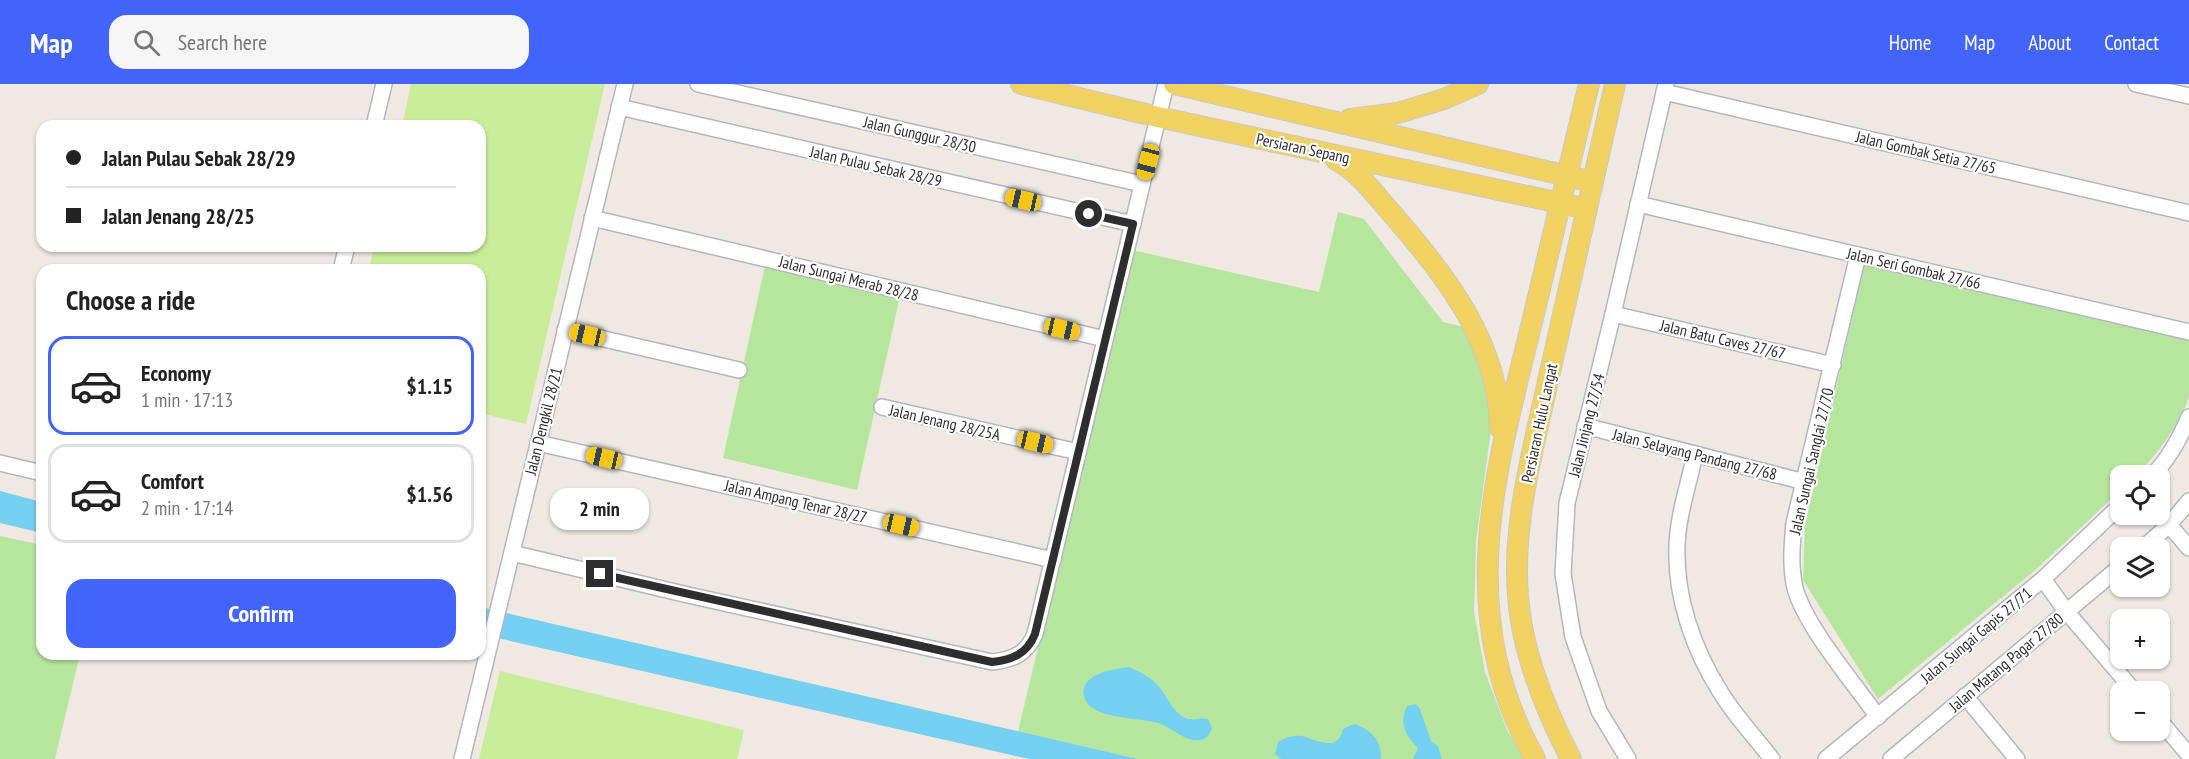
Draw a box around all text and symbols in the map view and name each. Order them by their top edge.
search box [109,15,529,69]
text: Map [30,24,73,61]
icon: search [130,26,163,59]
text: Search here [178,28,267,56]
text: Home [1889,29,1931,56]
text: Map [1964,29,1995,56]
text: About [2028,29,2071,56]
text: Contact [2104,29,2159,56]
street label: Jalan Gunggur 28/30 [861,111,978,157]
street label: Jalan Gombak Setia 27/65 [1853,126,1998,178]
street label: Persiaran Sepang [1254,128,1352,168]
street label: Jalan Pulau Sebak 28/29 [807,141,944,191]
car [1135,142,1161,182]
text: Jalan Pulau Sebak 28/29 [102,144,296,172]
car [1003,187,1043,213]
route start [1075,200,1102,227]
text: Jalan Jenang 28/25 [102,202,255,230]
street label: Jalan Seri Gombak 27/66 [1844,243,1983,293]
street label: Jalan Sungai Merab 28/28 [776,251,921,305]
text: Choose a ride [66,283,195,317]
street label: Jalan Batu Caves 27/67 [1657,315,1788,363]
car [1042,316,1082,342]
car [567,322,607,348]
icon: car [69,359,123,413]
text: Economy [141,359,211,387]
street label: Persiaran Hulu Langat [1517,361,1562,484]
street label: Jalan Dengkil 28/21 [520,365,566,478]
street label: Jalan Jinjang 27/54 [1563,371,1609,480]
text: $1.15 [406,372,453,400]
street label: Jalan Sungai Sanglai 27/70 [1784,386,1838,537]
text: 1 min · 17:13 [141,387,233,413]
street label: Jalan Jenang 28/25A [887,399,1003,445]
street label: Jalan Selayang Pandang 27/68 [1610,424,1779,484]
car [1015,429,1055,455]
car [584,445,624,471]
map controls [2110,465,2170,741]
button: locate [2110,465,2170,525]
icon: car [69,467,123,521]
text: Comfort [141,467,204,495]
street label: Jalan Ampang Tenar 28/27 [722,475,869,527]
text: $1.56 [406,480,453,508]
callout: 2 min [550,487,650,529]
text: 2 min · 17:14 [141,495,233,521]
text: 2 min [579,496,620,522]
car [881,512,921,538]
button: layers [2110,537,2170,597]
route end [586,560,613,587]
button: Confirm [66,579,456,648]
street label: Jalan Sungai Gapis 27/71 [1916,583,2036,688]
street label: Jalan Matang Pagar 27/80 [1944,608,2067,716]
button: + [2110,609,2170,669]
button: − [2110,681,2170,741]

